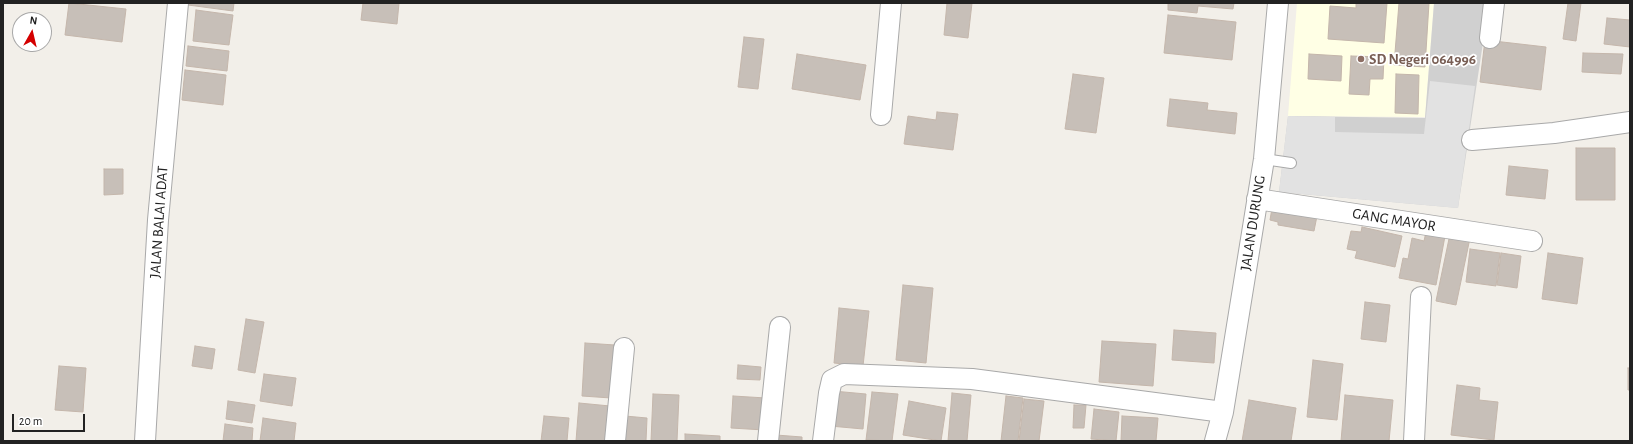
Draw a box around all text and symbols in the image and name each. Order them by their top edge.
north arrow [12,12,52,52]
text: N [29,15,38,27]
place label: SD Negeri 064996 [1369,50,1476,68]
marker: SD Negeri 064996 [1356,54,1366,64]
street label: JALAN BALAI ADAT [146,165,172,279]
street label: JALAN DURUNG [1237,174,1269,272]
street label: GANG MAYOR [1351,205,1437,235]
scale bar [14,406,87,432]
text: 20 m [19,415,42,427]

